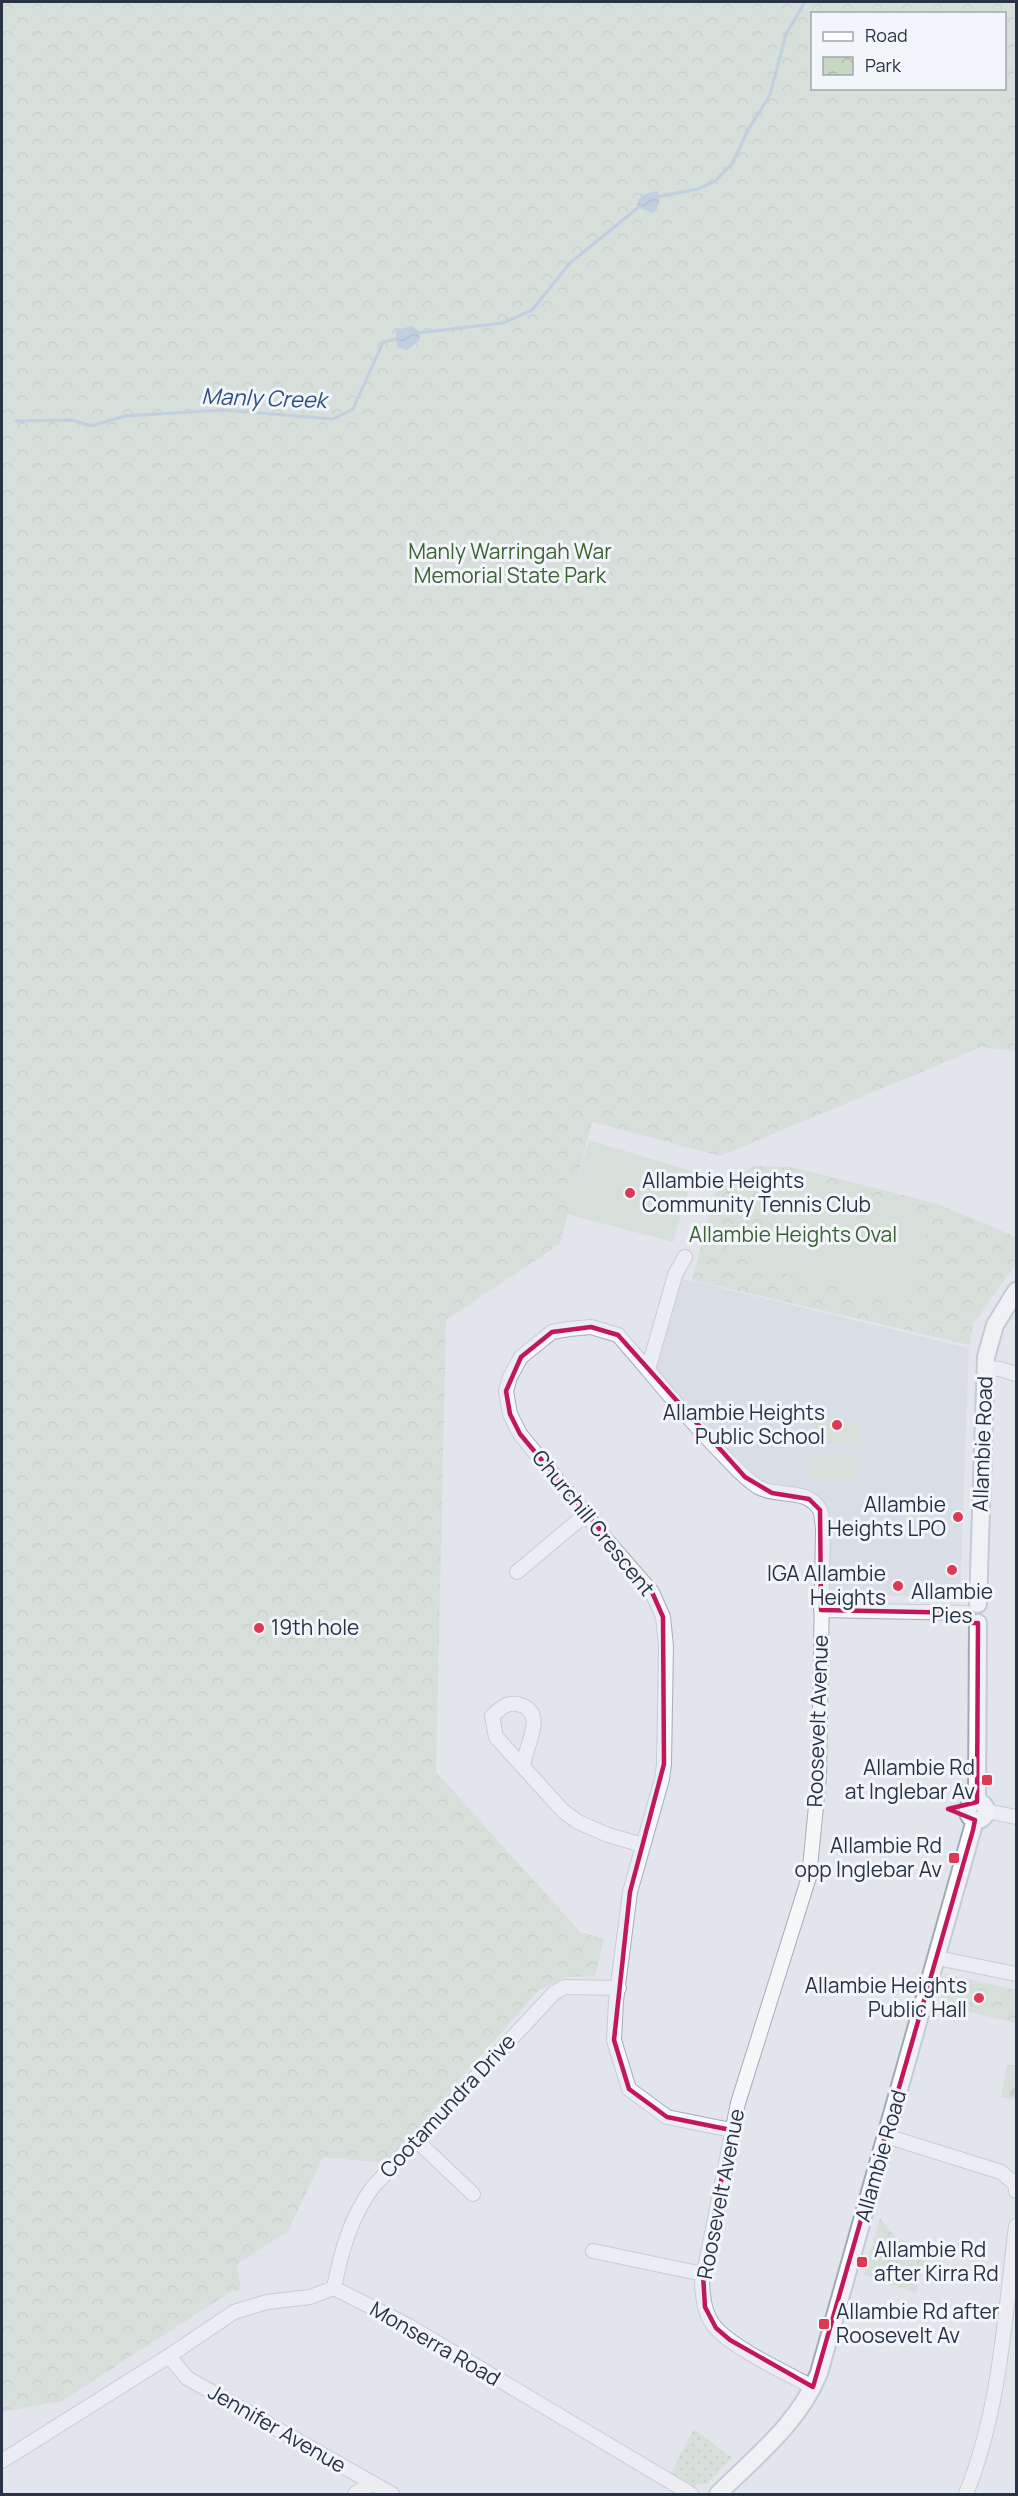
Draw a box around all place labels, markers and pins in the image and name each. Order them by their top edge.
place label: Allambie Heights Community Tennis Club [642,1166,871,1218]
marker: Allambie Heights Community Tennis Club [623,1186,637,1200]
place label: Allambie Heights Public School [663,1398,825,1450]
marker: Allambie Heights Public School [830,1418,844,1432]
place label: Allambie Heights LPO [827,1490,946,1542]
marker: Allambie Heights LPO [951,1510,965,1524]
place label: IGA Allambie Heights [767,1559,886,1611]
marker: Allambie Pies [945,1563,959,1577]
place label: Allambie Pies [911,1577,993,1629]
marker: IGA Allambie Heights [891,1579,905,1593]
place label: 19th hole [271,1613,359,1641]
marker: 19th hole [252,1621,266,1635]
place label: Allambie Rd at Inglebar Av [845,1753,975,1805]
marker: Allambie Rd at Inglebar Av [980,1773,994,1787]
place label: Allambie Rd opp Inglebar Av [795,1831,942,1883]
marker: Allambie Rd opp Inglebar Av [947,1851,961,1865]
place label: Allambie Heights Public Hall [805,1971,967,2023]
marker: Allambie Heights Public Hall [972,1991,986,2005]
place label: Allambie Rd after Kirra Rd [874,2235,999,2287]
marker: Allambie Rd after Kirra Rd [855,2255,869,2269]
place label: Allambie Rd after Roosevelt Av [836,2297,1000,2349]
marker: Allambie Rd after Roosevelt Av [817,2317,831,2331]

